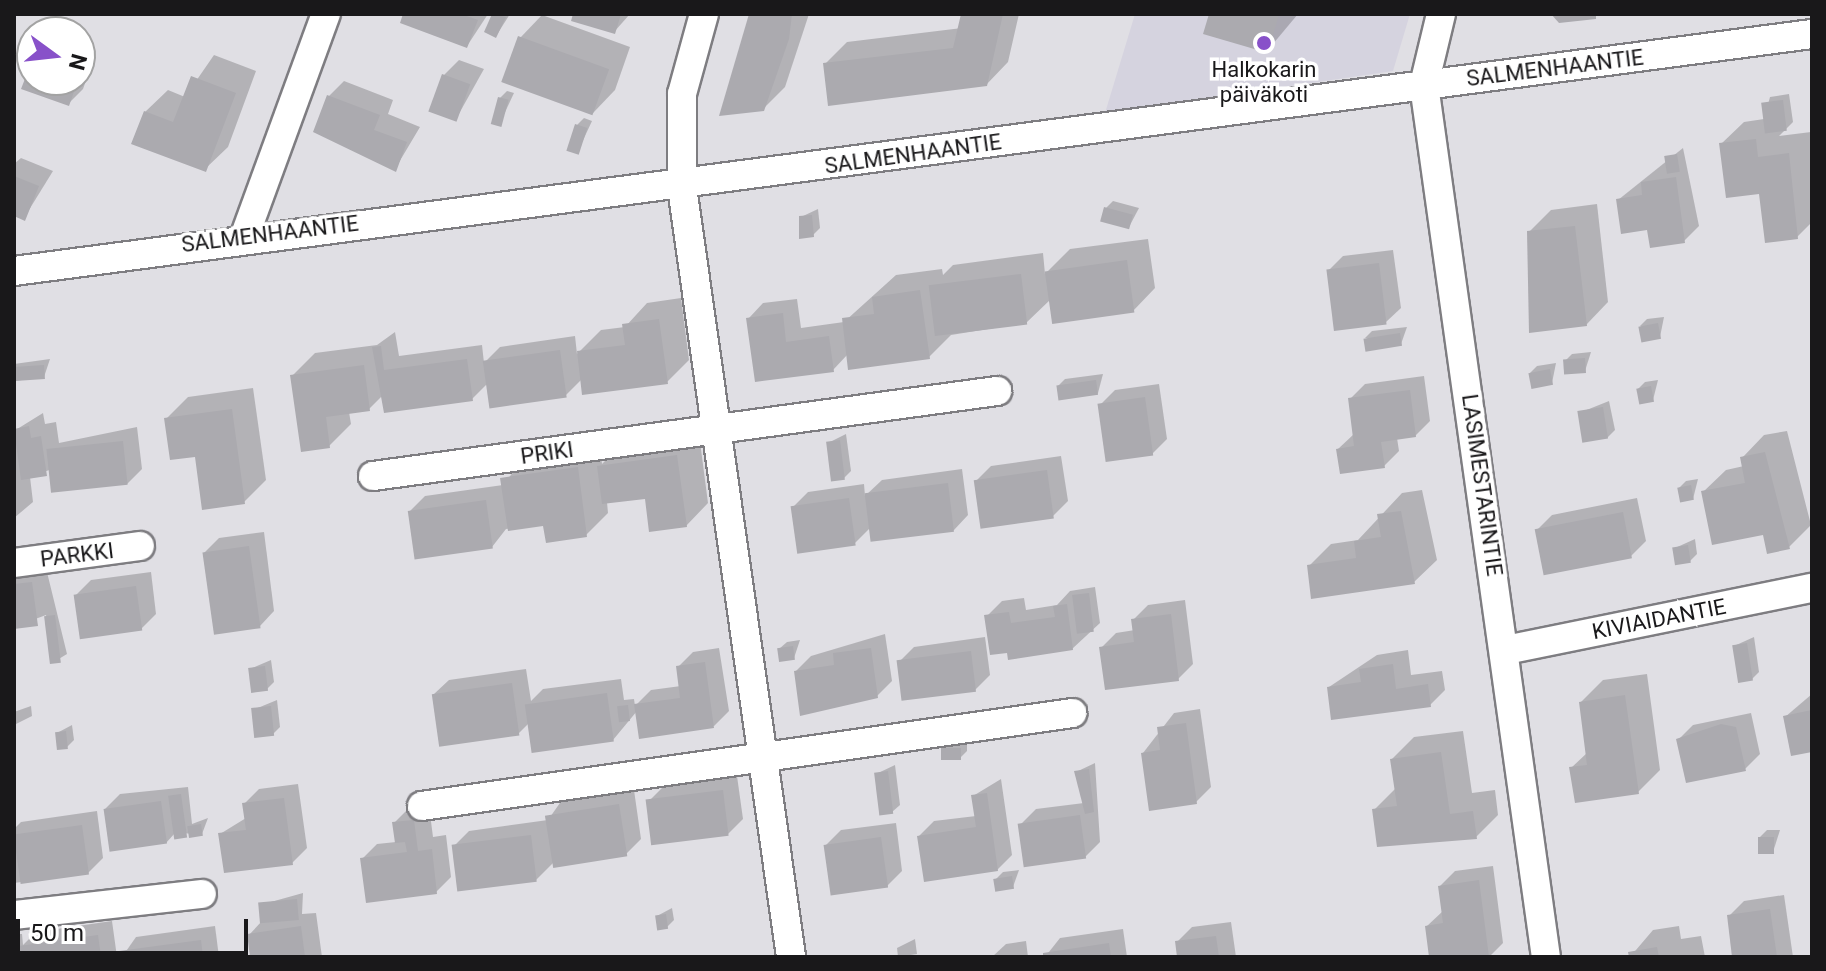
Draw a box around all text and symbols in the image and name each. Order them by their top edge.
north arrow [16,16,96,96]
marker: Halkokarin päiväkoti [1255,34,1273,52]
street label: SALMENHAANTIE [1465,44,1645,92]
text: N [64,51,92,73]
place label: Halkokarin päiväkoti [1212,56,1316,108]
street label: SALMENHAANTIE [823,129,1003,179]
street label: SALMENHAANTIE [180,210,360,258]
street label: LASIMESTARINTIE [1456,392,1508,578]
street label: PRIKI [519,436,575,470]
street label: PARKKI [39,537,115,573]
street label: KIVIAIDANTIE [1590,593,1728,645]
scale bar [20,903,252,953]
text: 50 m [30,919,84,947]

